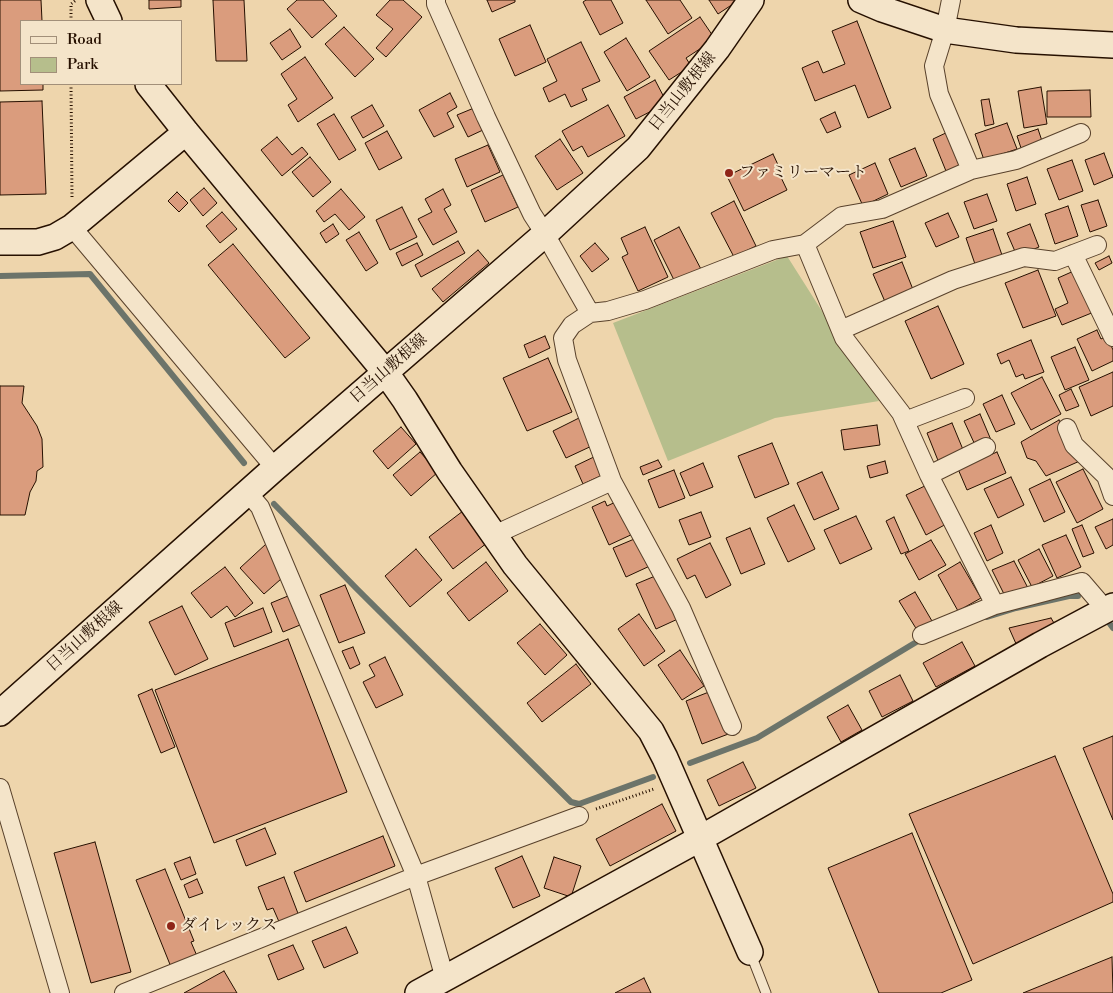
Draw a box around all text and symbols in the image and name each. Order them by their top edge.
legend [20,20,182,85]
text: Road [67,30,102,49]
street label: 日当山敷根線 [645,49,721,135]
text: Park [67,55,98,74]
place label: ファミリーマート [739,163,867,183]
marker: ファミリーマート [723,167,735,179]
street label: 日当山敷根線 [346,330,432,408]
street label: 日当山敷根線 [43,598,127,676]
place label: ダイレックス [181,916,277,936]
marker: ダイレックス [165,920,177,932]

